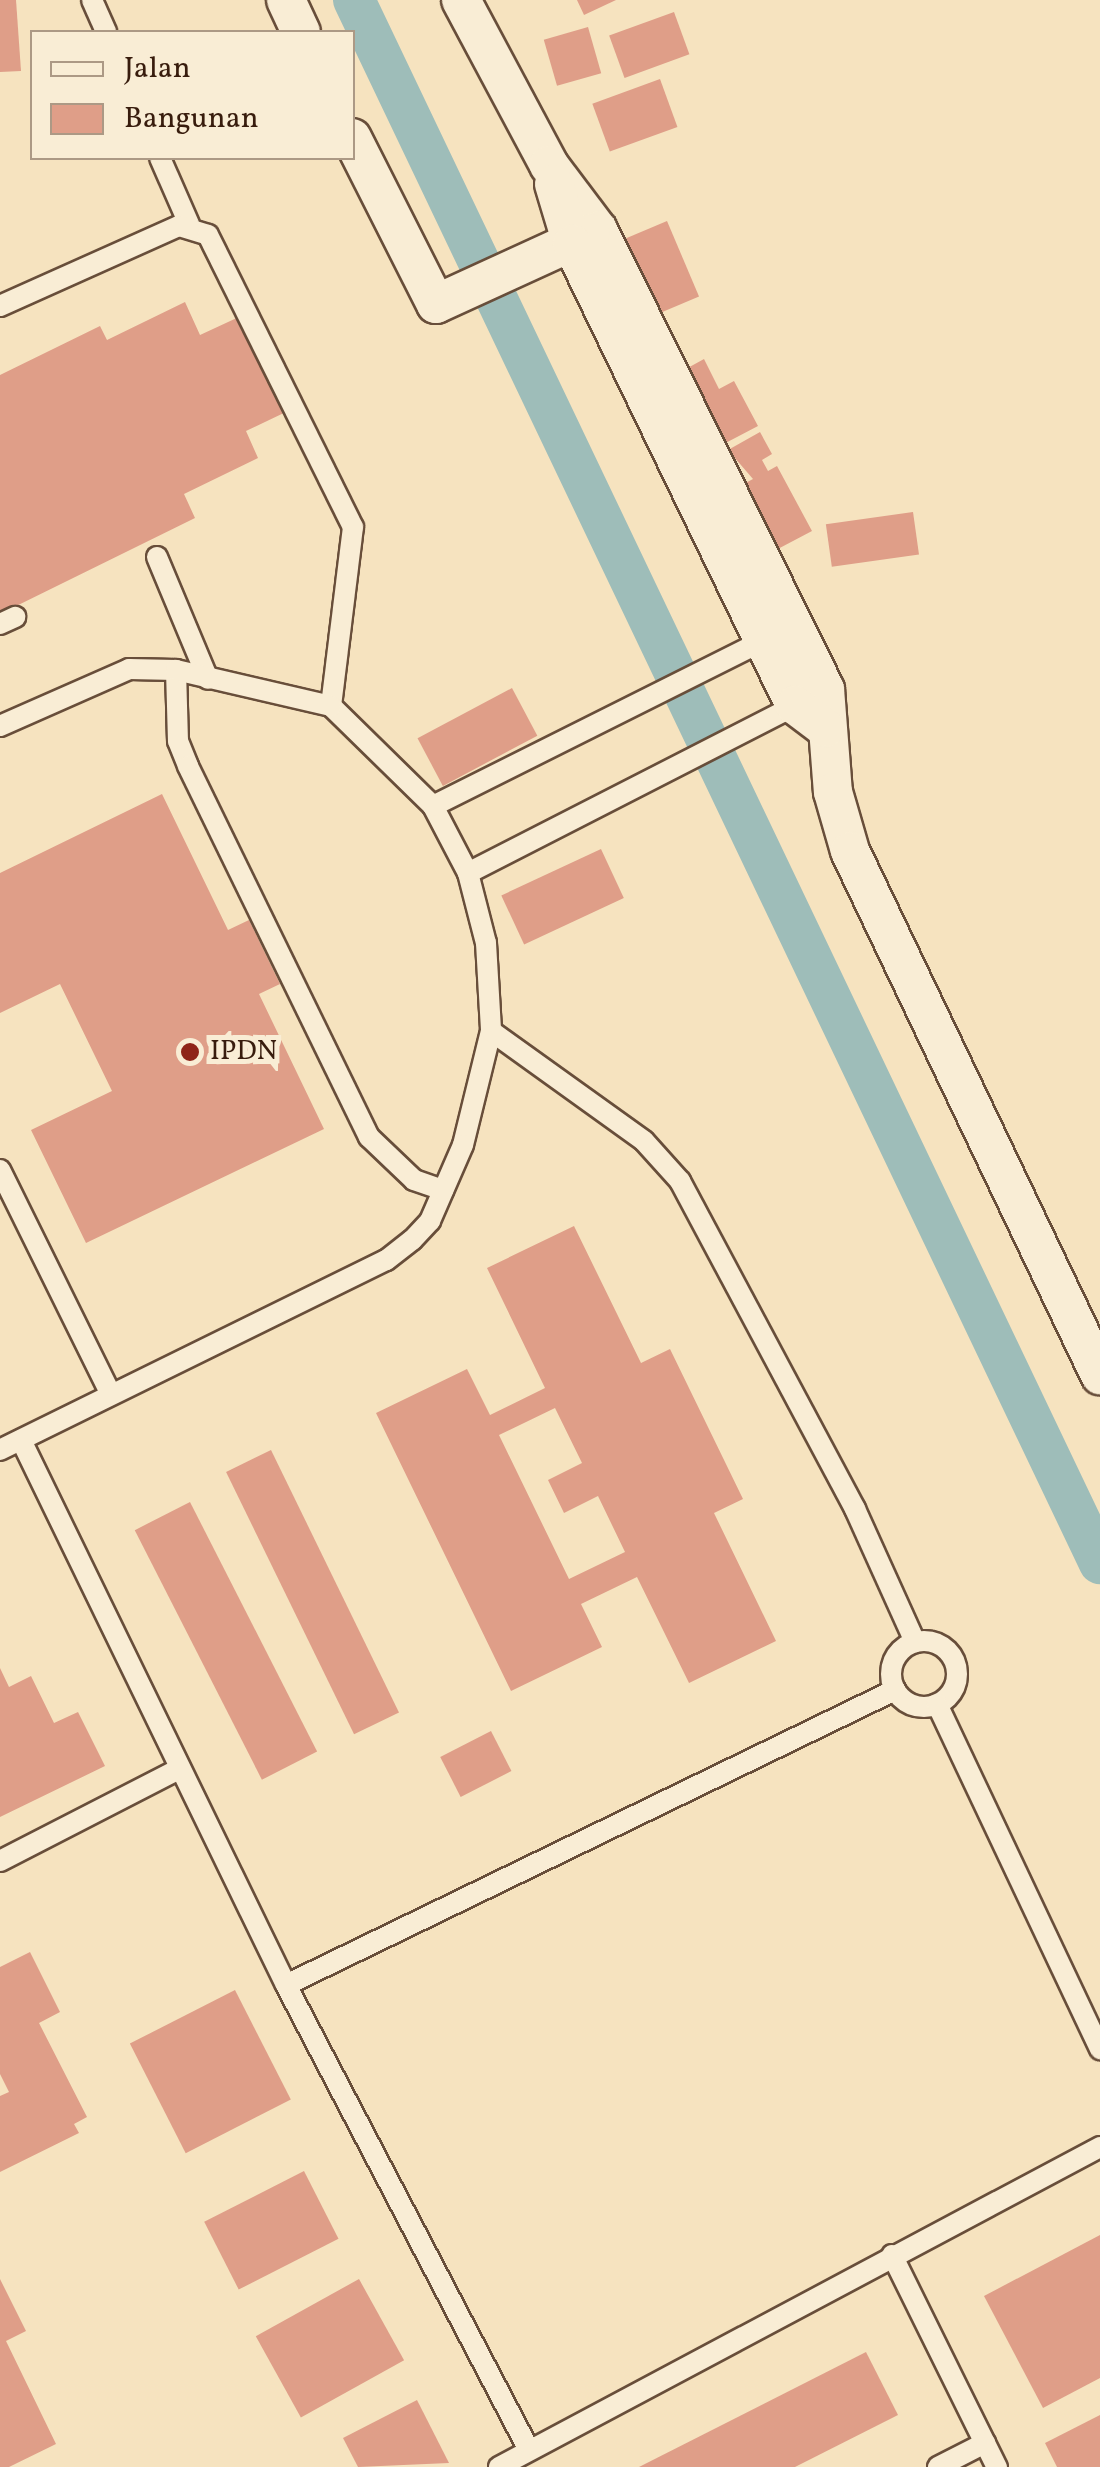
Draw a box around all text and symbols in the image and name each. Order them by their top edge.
legend [30,30,355,160]
text: Jalan [124,48,191,90]
text: Bangunan [124,98,259,140]
place label: IPDN [210,1035,277,1069]
marker: IPDN [179,1041,201,1063]

